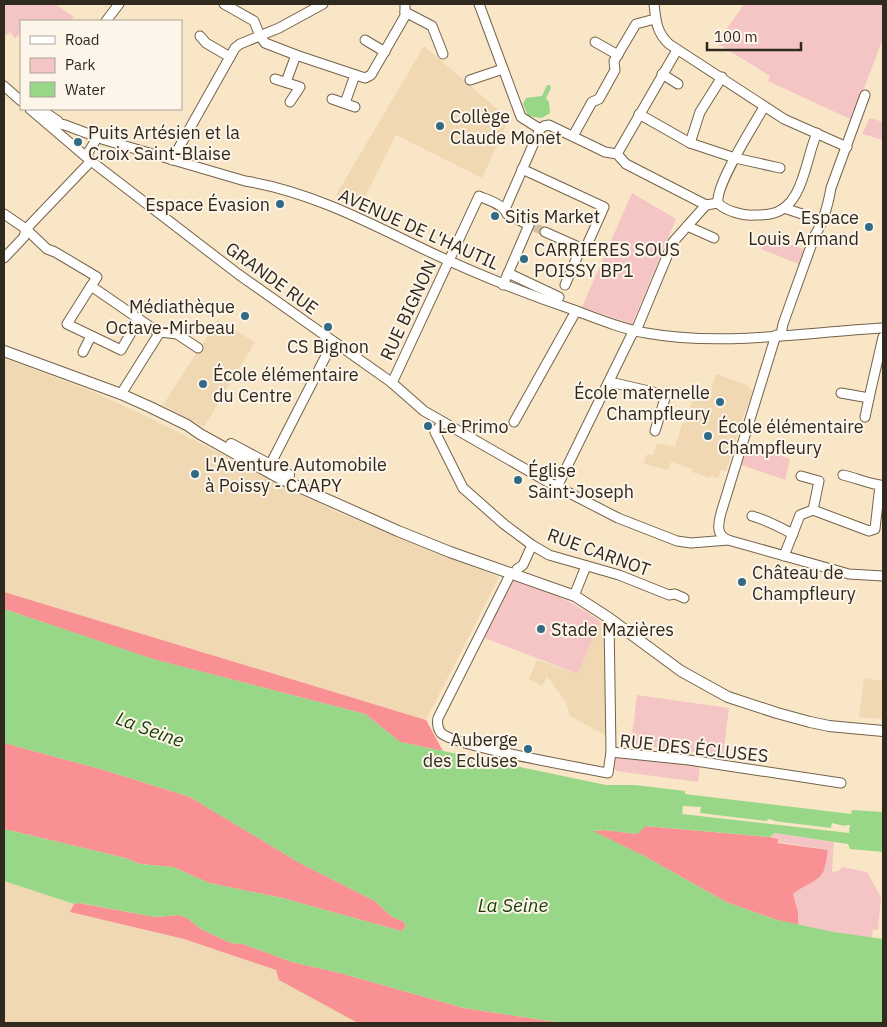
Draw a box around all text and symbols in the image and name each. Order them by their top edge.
legend [20,20,182,110]
scale bar [707,20,801,52]
text: 100 m [714,27,758,46]
text: Road [65,30,100,49]
text: Park [65,55,95,74]
text: Water [65,80,106,99]
place label: Collège Claude Monet [450,105,562,149]
marker: Collège Claude Monet [434,120,446,132]
place label: Puits Artésien et la Croix Saint-Blaise [88,121,240,165]
marker: Puits Artésien et la Croix Saint-Blaise [72,136,84,148]
street label: AVENUE DE L'HAUTIL [335,183,503,275]
place label: Espace Évasion [145,193,270,216]
marker: Espace Évasion [274,198,286,210]
place label: Sitis Market [505,205,600,228]
place label: Espace Louis Armand [748,206,859,250]
marker: Sitis Market [489,210,501,222]
marker: Espace Louis Armand [863,221,875,233]
street label: GRANDE RUE [221,237,323,319]
place label: CARRIERES SOUS POISSY BP1 [534,238,680,282]
marker: CARRIERES SOUS POISSY BP1 [518,253,530,265]
street label: RUE BIGNON [375,256,441,364]
place label: Médiathèque Octave-Mirbeau [106,295,235,339]
marker: Médiathèque Octave-Mirbeau [239,310,251,322]
marker: CS Bignon [322,321,334,333]
place label: CS Bignon [287,335,369,358]
place label: École élémentaire du Centre [213,363,359,407]
marker: École élémentaire du Centre [197,378,209,390]
place label: École maternelle Champfleury [574,381,710,425]
marker: École maternelle Champfleury [714,396,726,408]
place label: Le Primo [438,415,509,438]
place label: École élémentaire Champfleury [718,415,864,459]
marker: Le Primo [422,420,434,432]
marker: École élémentaire Champfleury [702,430,714,442]
place label: L'Aventure Automobile à Poissy - CAAPY [205,453,387,497]
place label: Église Saint-Joseph [528,459,634,503]
marker: L'Aventure Automobile à Poissy - CAAPY [189,468,201,480]
marker: Église Saint-Joseph [512,474,524,486]
street label: RUE CARNOT [544,523,654,581]
place label: Château de Champfleury [752,561,856,605]
marker: Château de Champfleury [736,576,748,588]
place label: Stade Mazières [551,618,674,641]
marker: Stade Mazières [535,623,547,635]
water label: La Seine [113,706,188,752]
place label: Auberge des Ecluses [423,728,518,772]
street label: RUE DES ÉCLUSES [619,729,769,767]
marker: Auberge des Ecluses [522,743,534,755]
water label: La Seine [478,893,549,917]

